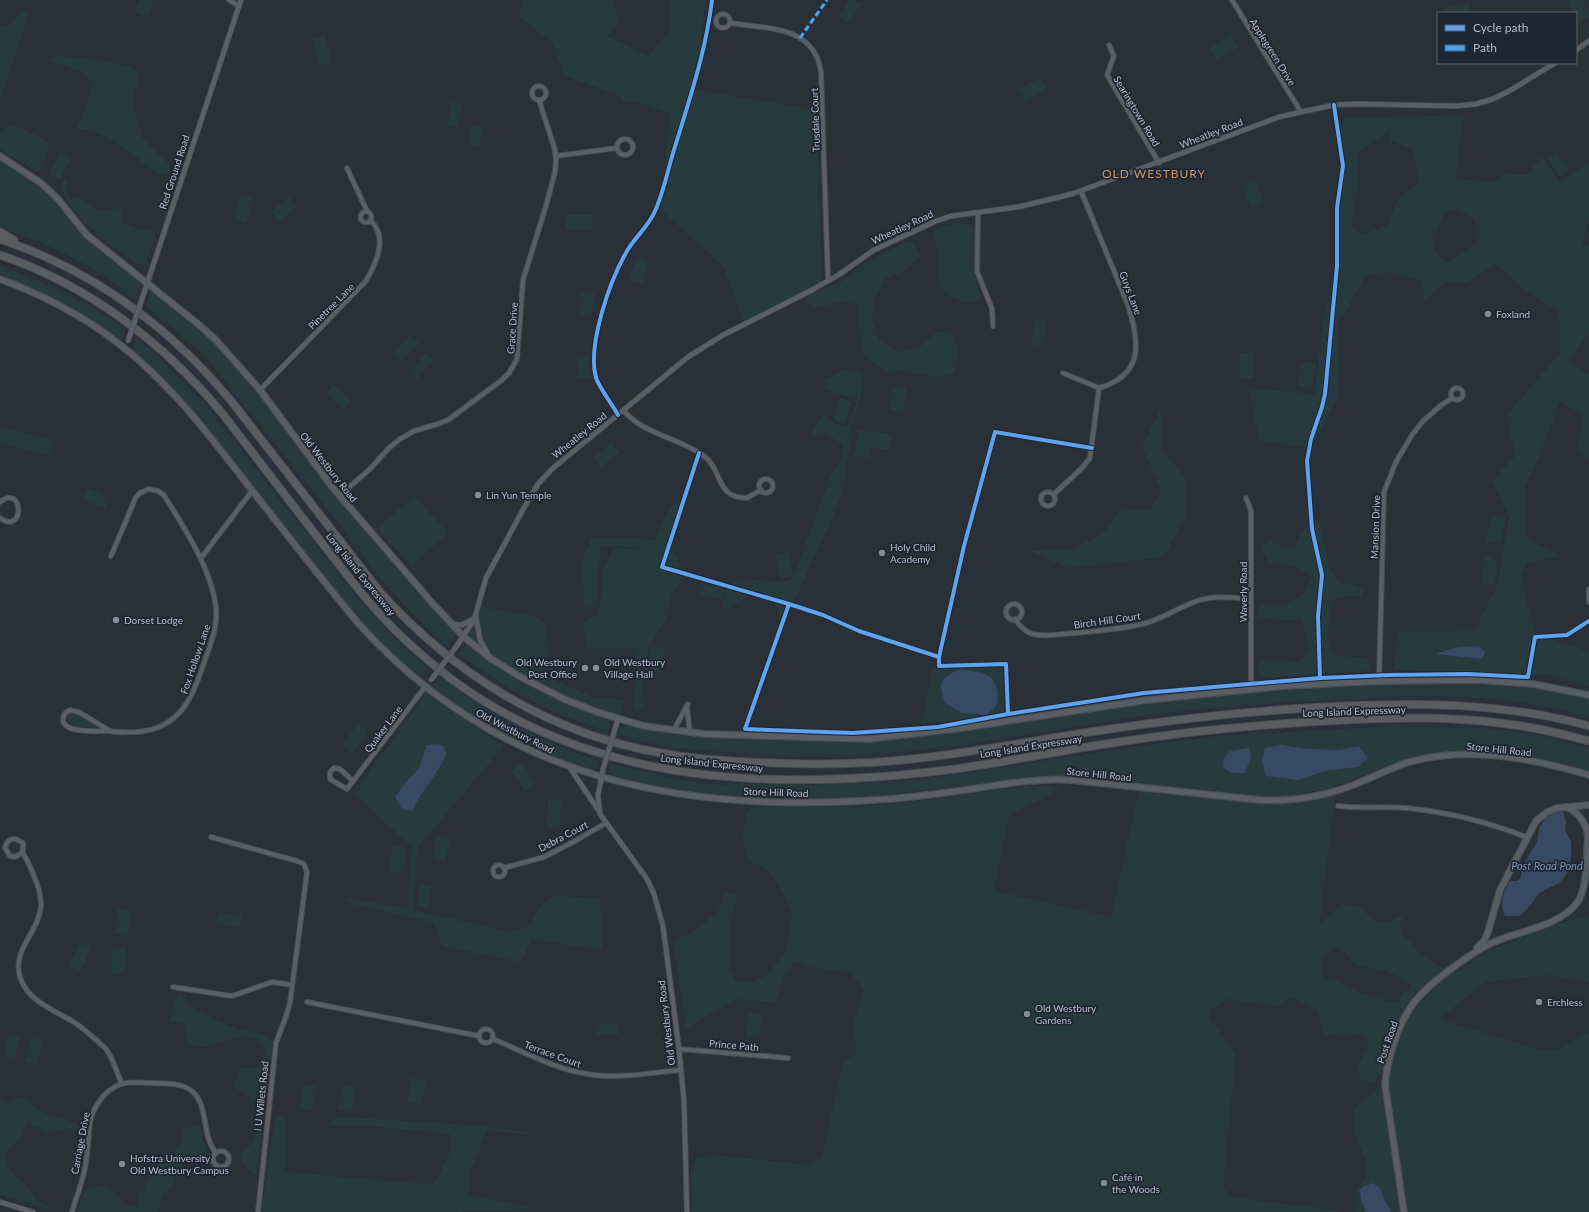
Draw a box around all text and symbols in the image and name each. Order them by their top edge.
legend [1437,12,1577,64]
street label: Applegreen Drive [1248,16,1298,88]
text: Cycle path [1473,20,1528,35]
text: Path [1473,40,1497,55]
street label: Searingtown Road [1111,74,1163,148]
street label: Trusdale Court [808,87,822,152]
street label: Wheatley Road [1178,115,1244,151]
street label: Red Ground Road [156,133,192,211]
district label: OLD WESTBURY [1102,166,1206,181]
street label: Wheatley Road [869,207,935,247]
street label: Guys Lane [1117,270,1145,316]
street label: Pinetree Lane [305,280,357,332]
street label: Grace Drive [504,302,520,354]
place label: Foxland [1496,308,1530,320]
marker: Foxland [1483,309,1493,319]
street label: Wheatley Road [549,409,609,461]
street label: Old Westbury Road [298,430,360,504]
place label: Lin Yun Temple [486,489,552,501]
marker: Lin Yun Temple [473,490,483,500]
street label: Mansion Drive [1368,495,1382,559]
street label: Long Island Expressway [324,530,399,619]
place label: Holy Child Academy [890,541,936,565]
marker: Holy Child Academy [877,548,887,558]
street label: Waverly Road [1237,562,1249,622]
street label: Birch Hill Court [1073,609,1142,631]
place label: Dorset Lodge [124,614,183,626]
marker: Dorset Lodge [111,615,121,625]
street label: Fox Hollow Lane [177,623,213,695]
place label: Old Westbury Post Office [516,656,578,680]
place label: Old Westbury Village Hall [604,656,666,680]
marker: Old Westbury Post Office [580,663,590,673]
marker: Old Westbury Village Hall [591,663,601,673]
street label: Quaker Lane [362,703,404,755]
street label: Long Island Expressway [1302,703,1407,719]
street label: Old Westbury Road [474,706,556,756]
street label: Long Island Expressway [979,732,1084,760]
street label: Store Hill Road [1466,740,1532,758]
street label: Long Island Expressway [660,752,765,774]
street label: Store Hill Road [1066,765,1132,783]
street label: Store Hill Road [743,785,809,799]
street label: Debra Court [536,818,590,854]
water label: Post Road Pond [1511,859,1583,872]
street label: Old Westbury Road [655,980,677,1066]
place label: Erchless [1547,996,1583,1008]
marker: Erchless [1534,997,1544,1007]
place label: Old Westbury Gardens [1035,1002,1097,1026]
marker: Old Westbury Gardens [1022,1009,1032,1019]
street label: Post Road [1374,1019,1400,1065]
street label: Prince Path [709,1037,759,1053]
street label: Terrace Court [523,1038,583,1070]
street label: I U Willets Road [251,1060,271,1132]
street label: Carriage Drive [68,1111,92,1175]
place label: Hofstra University Old Westbury Campus [130,1152,229,1176]
marker: Hofstra University Old Westbury Campus [117,1159,127,1169]
place label: Café in the Woods [1112,1171,1160,1195]
marker: Café in the Woods [1099,1178,1109,1188]

